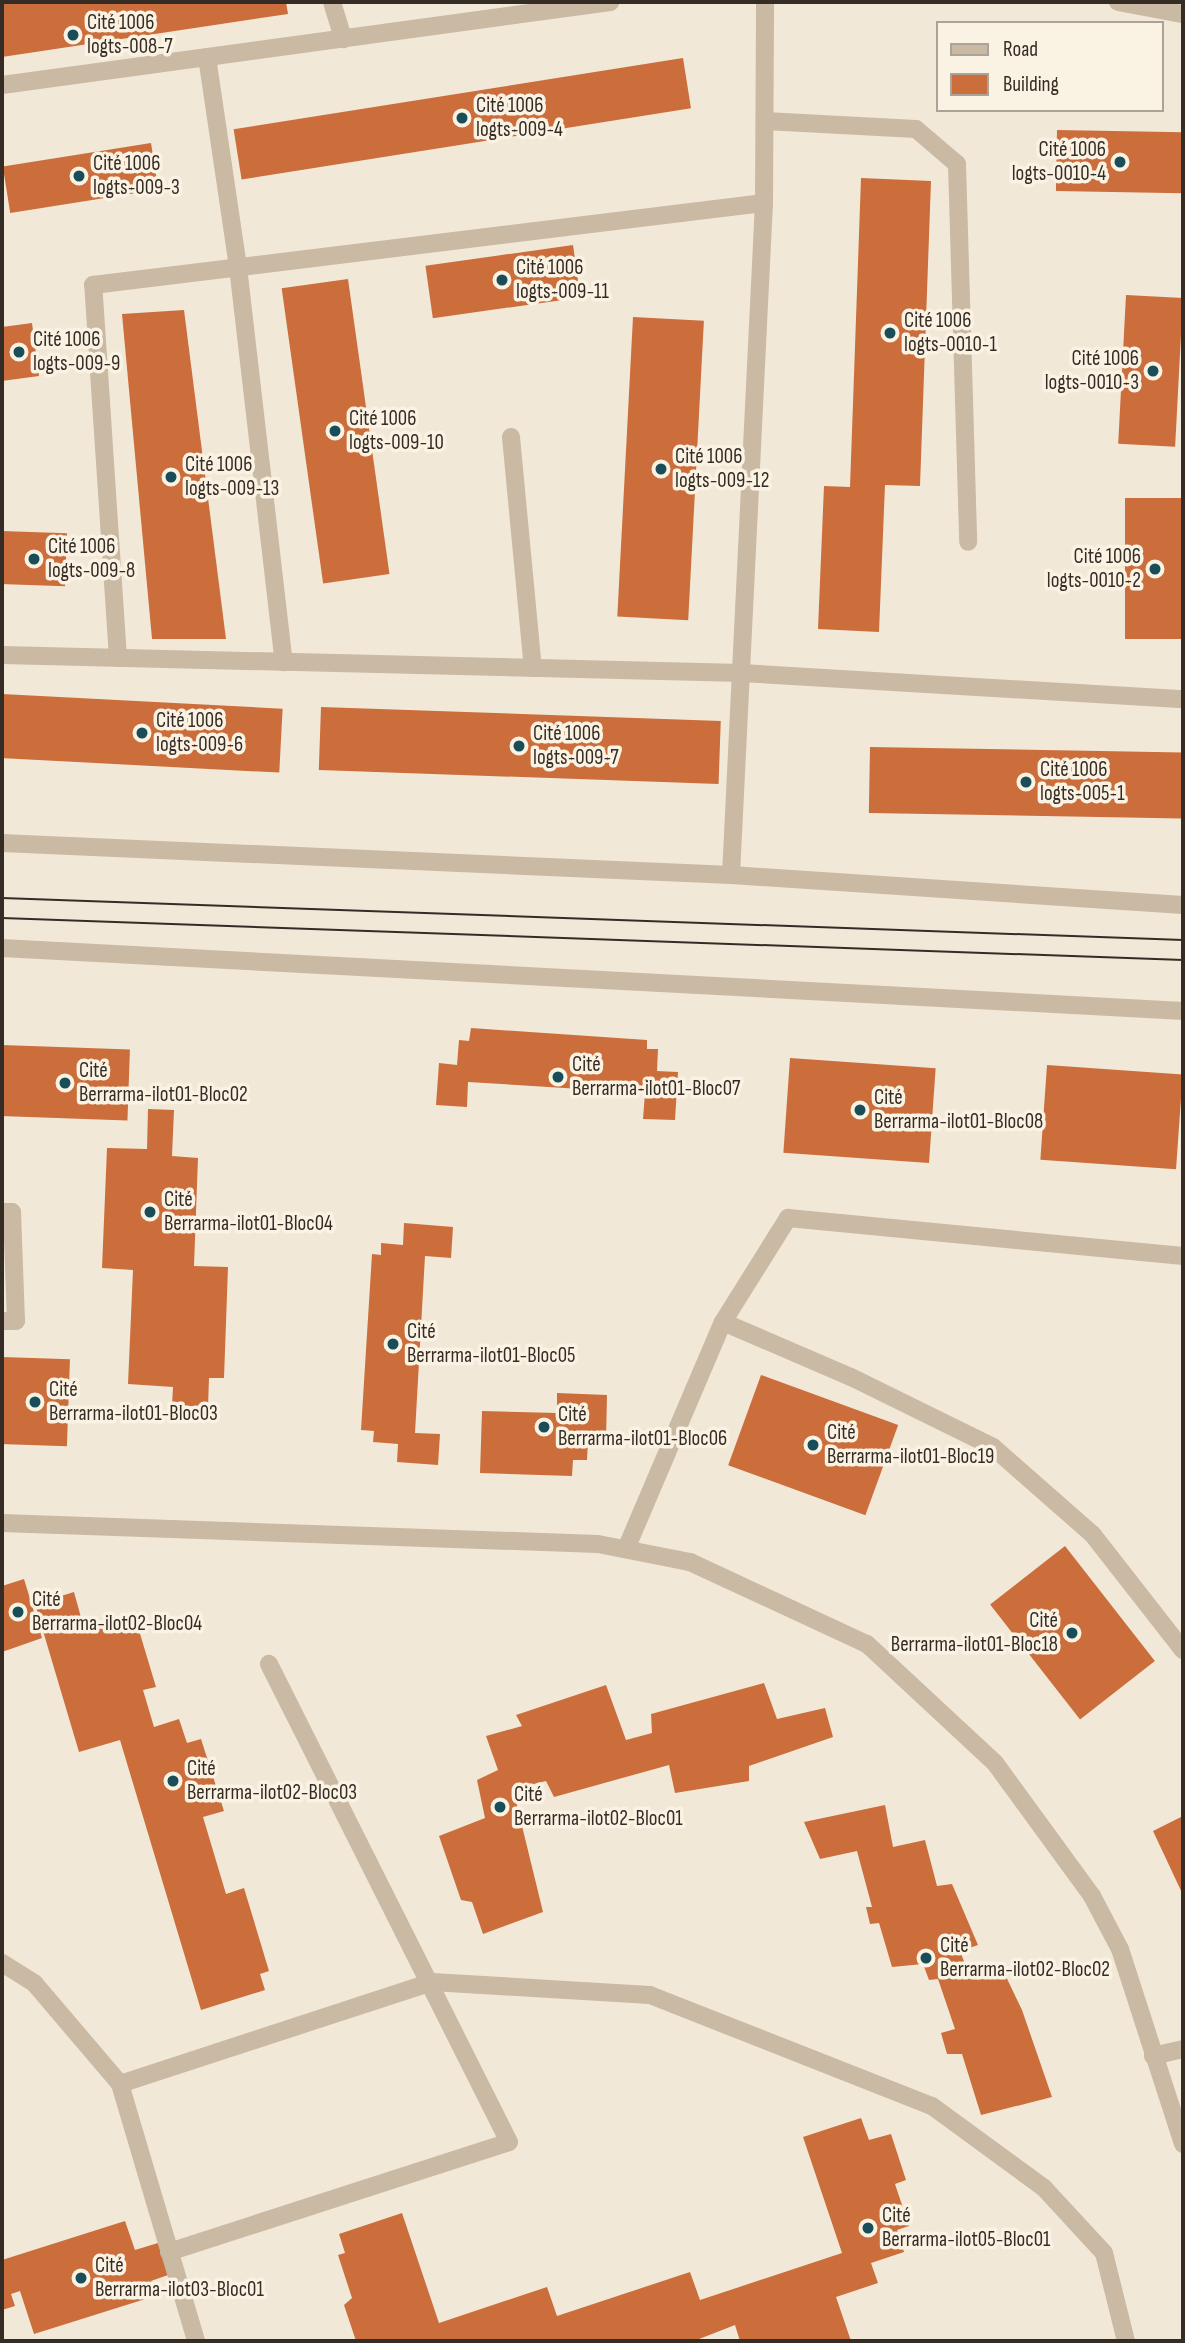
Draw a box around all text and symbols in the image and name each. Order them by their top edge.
place label: Cité 1006 logts-008-7 [87,10,173,60]
legend [936,21,1164,112]
marker: Cité 1006 logts-008-7 [65,27,81,43]
text: Road [1003,37,1038,62]
text: Building [1003,72,1059,97]
place label: Cité 1006 logts-009-4 [476,93,563,143]
marker: Cité 1006 logts-009-4 [454,110,470,126]
place label: Cité 1006 logts-0010-4 [1012,137,1106,187]
place label: Cité 1006 logts-009-3 [93,151,180,201]
marker: Cité 1006 logts-0010-4 [1112,154,1128,170]
marker: Cité 1006 logts-009-3 [71,168,87,184]
place label: Cité 1006 logts-009-11 [516,255,609,305]
marker: Cité 1006 logts-009-11 [494,272,510,288]
place label: Cité 1006 logts-0010-1 [904,308,997,358]
marker: Cité 1006 logts-0010-1 [882,325,898,341]
place label: Cité 1006 logts-009-9 [33,327,120,377]
marker: Cité 1006 logts-009-9 [11,344,27,360]
place label: Cité 1006 logts-0010-3 [1045,346,1139,396]
marker: Cité 1006 logts-0010-3 [1145,363,1161,379]
place label: Cité 1006 logts-009-10 [349,406,444,456]
marker: Cité 1006 logts-009-10 [327,423,343,439]
place label: Cité 1006 logts-009-12 [675,444,769,494]
place label: Cité 1006 logts-009-13 [185,452,279,502]
marker: Cité 1006 logts-009-12 [653,461,669,477]
marker: Cité 1006 logts-009-13 [163,469,179,485]
place label: Cité 1006 logts-009-8 [48,534,135,584]
place label: Cité 1006 logts-0010-2 [1047,544,1141,594]
marker: Cité 1006 logts-009-8 [26,551,42,567]
marker: Cité 1006 logts-0010-2 [1147,561,1163,577]
place label: Cité 1006 logts-009-6 [156,708,243,758]
place label: Cité 1006 logts-009-7 [533,721,619,771]
marker: Cité 1006 logts-009-6 [134,725,150,741]
marker: Cité 1006 logts-009-7 [511,738,527,754]
place label: Cité 1006 logts-005-1 [1040,757,1125,807]
marker: Cité 1006 logts-005-1 [1018,774,1034,790]
place label: Cité Berrarma-ilot01-Bloc07 [572,1052,740,1102]
place label: Cité Berrarma-ilot01-Bloc02 [79,1058,248,1108]
marker: Cité Berrarma-ilot01-Bloc07 [550,1069,566,1085]
marker: Cité Berrarma-ilot01-Bloc02 [57,1075,73,1091]
place label: Cité Berrarma-ilot01-Bloc08 [874,1085,1043,1135]
marker: Cité Berrarma-ilot01-Bloc08 [852,1102,868,1118]
place label: Cité Berrarma-ilot01-Bloc04 [164,1187,333,1237]
marker: Cité Berrarma-ilot01-Bloc04 [142,1204,158,1220]
place label: Cité Berrarma-ilot01-Bloc05 [407,1319,575,1369]
marker: Cité Berrarma-ilot01-Bloc05 [385,1336,401,1352]
place label: Cité Berrarma-ilot01-Bloc03 [49,1377,218,1427]
marker: Cité Berrarma-ilot01-Bloc03 [27,1394,43,1410]
place label: Cité Berrarma-ilot01-Bloc06 [558,1402,727,1452]
marker: Cité Berrarma-ilot01-Bloc06 [536,1419,552,1435]
place label: Cité Berrarma-ilot01-Bloc19 [827,1420,994,1470]
marker: Cité Berrarma-ilot01-Bloc19 [805,1437,821,1453]
place label: Cité Berrarma-ilot02-Bloc04 [32,1587,202,1637]
marker: Cité Berrarma-ilot02-Bloc04 [10,1604,26,1620]
place label: Cité Berrarma-ilot01-Bloc18 [891,1608,1058,1658]
marker: Cité Berrarma-ilot01-Bloc18 [1064,1625,1080,1641]
place label: Cité Berrarma-ilot02-Bloc03 [187,1756,357,1806]
marker: Cité Berrarma-ilot02-Bloc03 [165,1773,181,1789]
place label: Cité Berrarma-ilot02-Bloc01 [514,1782,683,1832]
marker: Cité Berrarma-ilot02-Bloc01 [492,1799,508,1815]
place label: Cité Berrarma-ilot02-Bloc02 [940,1933,1110,1983]
marker: Cité Berrarma-ilot02-Bloc02 [918,1950,934,1966]
place label: Cité Berrarma-ilot05-Bloc01 [882,2203,1050,2253]
marker: Cité Berrarma-ilot05-Bloc01 [860,2220,876,2236]
place label: Cité Berrarma-ilot03-Bloc01 [95,2253,264,2303]
marker: Cité Berrarma-ilot03-Bloc01 [73,2270,89,2286]

